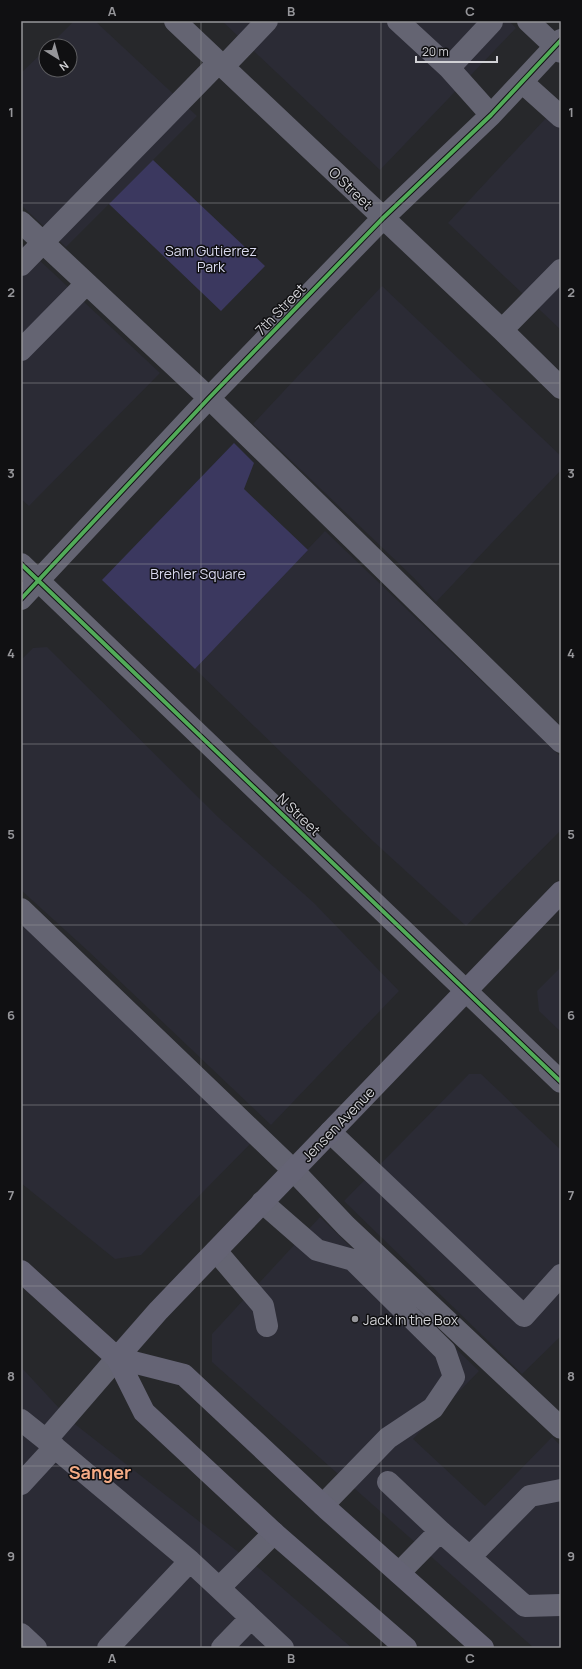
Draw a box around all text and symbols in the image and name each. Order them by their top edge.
text: A [108,2,117,20]
text: B [287,2,295,20]
text: C [465,2,475,20]
north arrow [38,38,78,78]
scale bar [416,38,497,64]
text: 20 m [422,43,449,60]
text: N [57,58,72,75]
text: 1 [8,103,14,121]
text: 1 [568,103,574,121]
street label: O Street [325,162,377,214]
park label: Sam Gutierrez Park [165,241,257,276]
street label: 7th Street [251,279,310,339]
text: 2 [7,283,15,301]
text: 2 [567,283,575,301]
text: 3 [7,464,15,482]
text: 3 [567,464,575,482]
park label: Brehler Square [150,564,246,583]
text: 4 [7,644,15,662]
text: 4 [567,644,575,662]
street label: N Street [273,789,325,840]
text: 5 [7,825,15,843]
text: 5 [567,825,575,843]
text: 6 [7,1006,15,1024]
text: 6 [567,1006,575,1024]
street label: Jensen Avenue [297,1082,379,1166]
text: 7 [8,1186,15,1204]
text: 7 [568,1186,575,1204]
place label: Jack in the Box [363,1310,459,1329]
marker: Jack in the Box [350,1314,360,1324]
text: 8 [7,1367,15,1385]
text: 8 [567,1367,575,1385]
district label: Sanger [69,1460,131,1484]
text: 9 [7,1547,15,1565]
text: 9 [567,1547,575,1565]
text: A [108,1649,117,1667]
text: B [287,1649,295,1667]
text: C [465,1649,475,1667]

